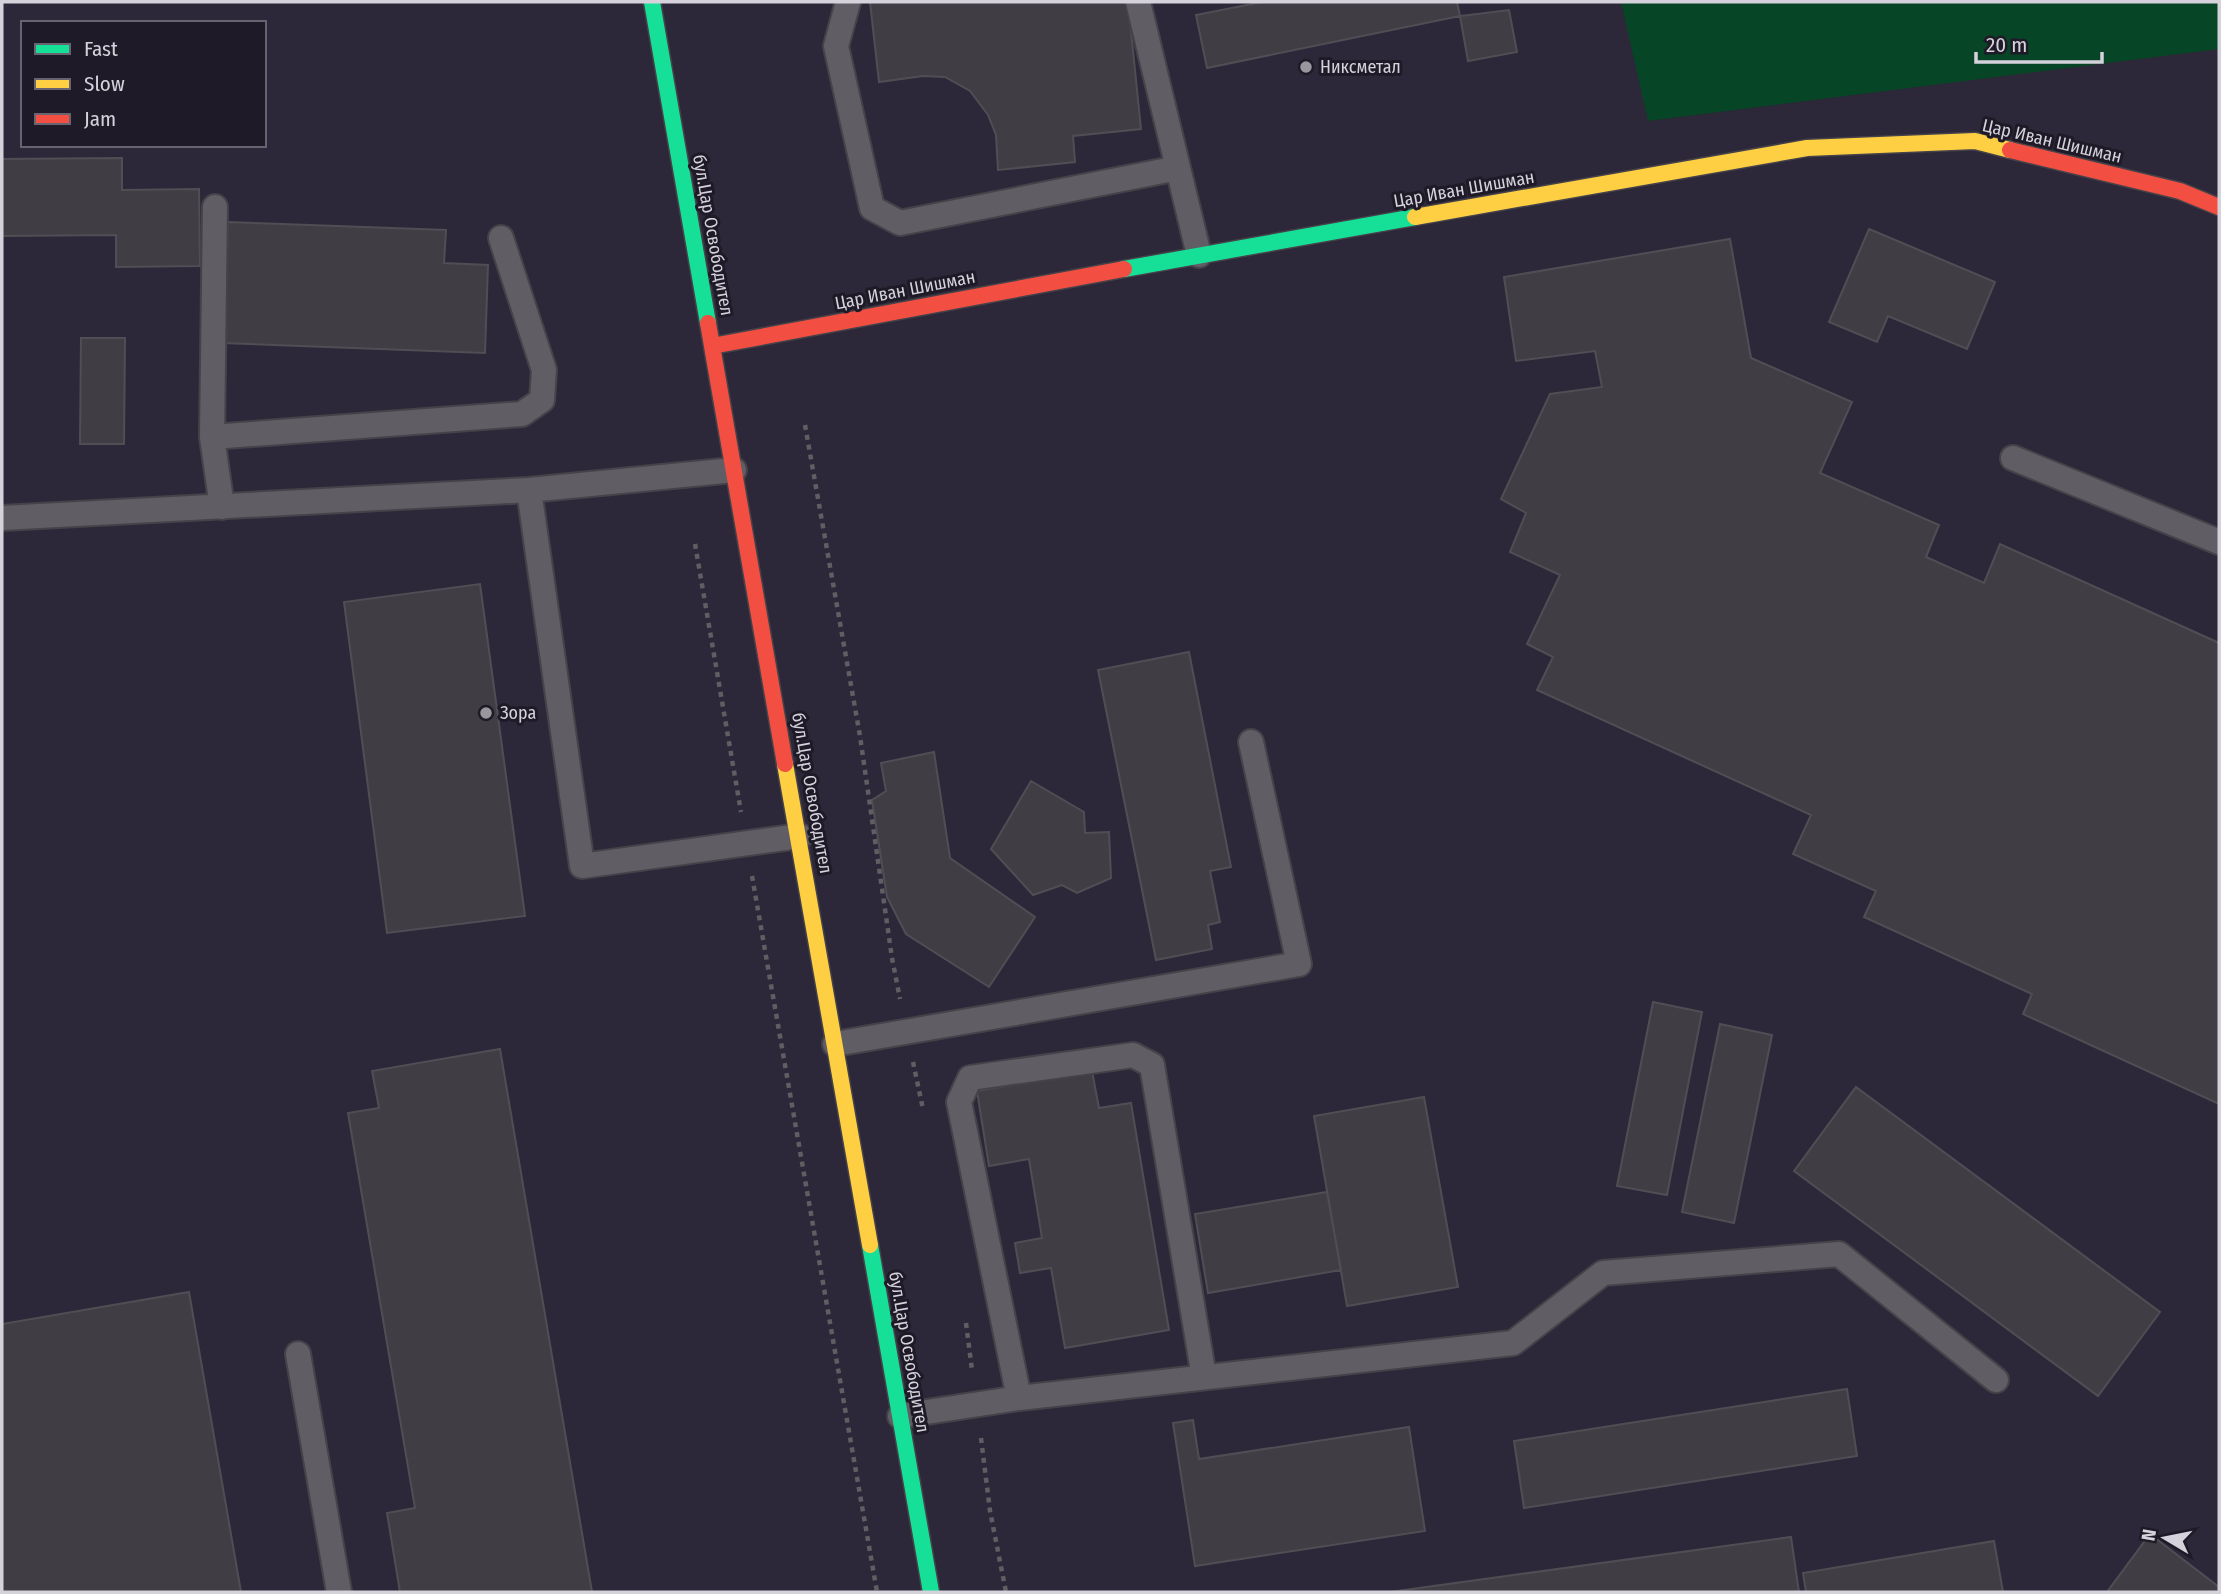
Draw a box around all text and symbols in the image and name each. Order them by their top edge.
legend [21,21,266,147]
scale bar [1976,21,2102,65]
text: 20 m [1986,32,2027,58]
text: Fast [84,36,118,62]
place label: Никсметал [1320,56,1401,78]
marker: Никсметал [1298,59,1314,75]
text: Slow [84,71,125,97]
text: Jam [84,106,116,132]
street label: Цар Иван Шишман [1980,114,2124,168]
street label: бул.Цар Освободител [688,153,738,317]
street label: Цар Иван Шишман [1392,166,1536,212]
street label: Цар Иван Шишман [833,266,977,314]
place label: Зора [500,702,536,724]
marker: Зора [478,705,494,721]
street label: бул.Цар Освободител [787,711,837,875]
street label: бул.Цар Освободител [884,1270,934,1434]
north arrow [2130,1503,2200,1573]
text: N [2136,1528,2161,1543]

